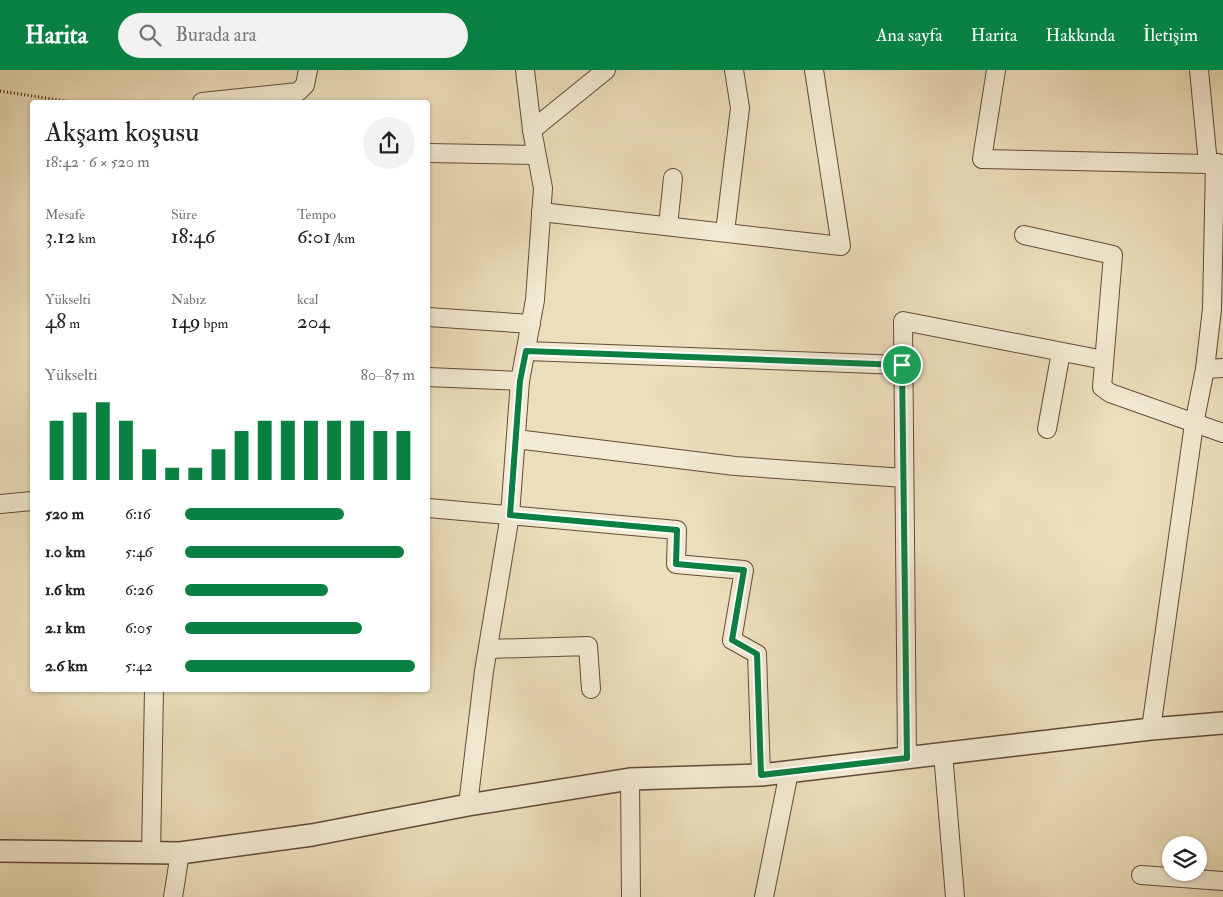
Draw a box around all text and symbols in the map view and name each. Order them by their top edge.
search box [118,13,468,58]
text: Harita [25,20,88,51]
icon: search [136,21,164,49]
text: Burada ara [176,23,257,47]
text: Ana sayfa [876,24,943,47]
text: Harita [971,24,1018,47]
text: Hakkında [1046,24,1115,47]
text: İletişim [1143,24,1198,47]
text: Akşam koşusu [45,115,199,150]
button: share [363,117,415,169]
text: 18:42 · 6 × 520 m [45,152,150,172]
text: Mesafe [45,206,85,223]
text: Süre [171,206,197,223]
text: Tempo [297,206,336,223]
text: 3.12 [45,223,75,250]
text: 18:46 [171,223,215,250]
text: 6:01 [297,223,331,250]
text: km [75,230,96,247]
text: /km [331,230,355,247]
text: Yükselti [45,291,91,308]
text: Nabız [171,291,206,308]
text: kcal [297,291,318,308]
text: 48 [45,308,66,335]
text: 149 [171,308,201,335]
text: 204 [297,308,330,335]
text: m [66,315,80,332]
text: bpm [201,315,228,332]
pin [881,344,923,386]
icon: arrive [888,351,916,379]
text: Yükselti [45,365,97,385]
text: 80–87 m [361,365,415,385]
text: 520 m [45,504,84,524]
text: 6:16 [125,504,151,524]
text: 1.0 km [45,542,85,562]
text: 5:46 [125,542,153,562]
text: 1.6 km [45,580,85,600]
text: 6:26 [125,580,153,600]
text: 2.1 km [45,618,85,638]
text: 6:05 [125,618,152,638]
text: 2.6 km [45,656,88,676]
text: 5:42 [125,656,153,676]
map controls [1162,836,1207,881]
button: layers [1162,836,1207,881]

